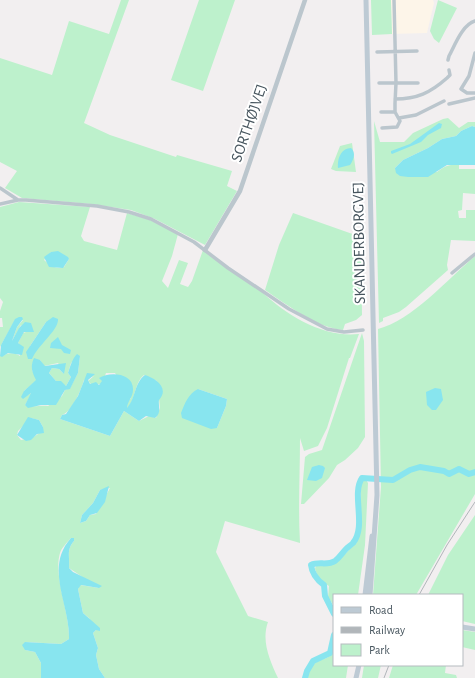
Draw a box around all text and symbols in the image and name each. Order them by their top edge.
street label: SORTHØJVEJ [228,82,270,164]
street label: SKANDERBORGVEJ [350,182,368,304]
legend [333,594,463,666]
text: Road [369,604,393,616]
text: Railway [369,624,405,637]
text: Park [369,644,390,656]

